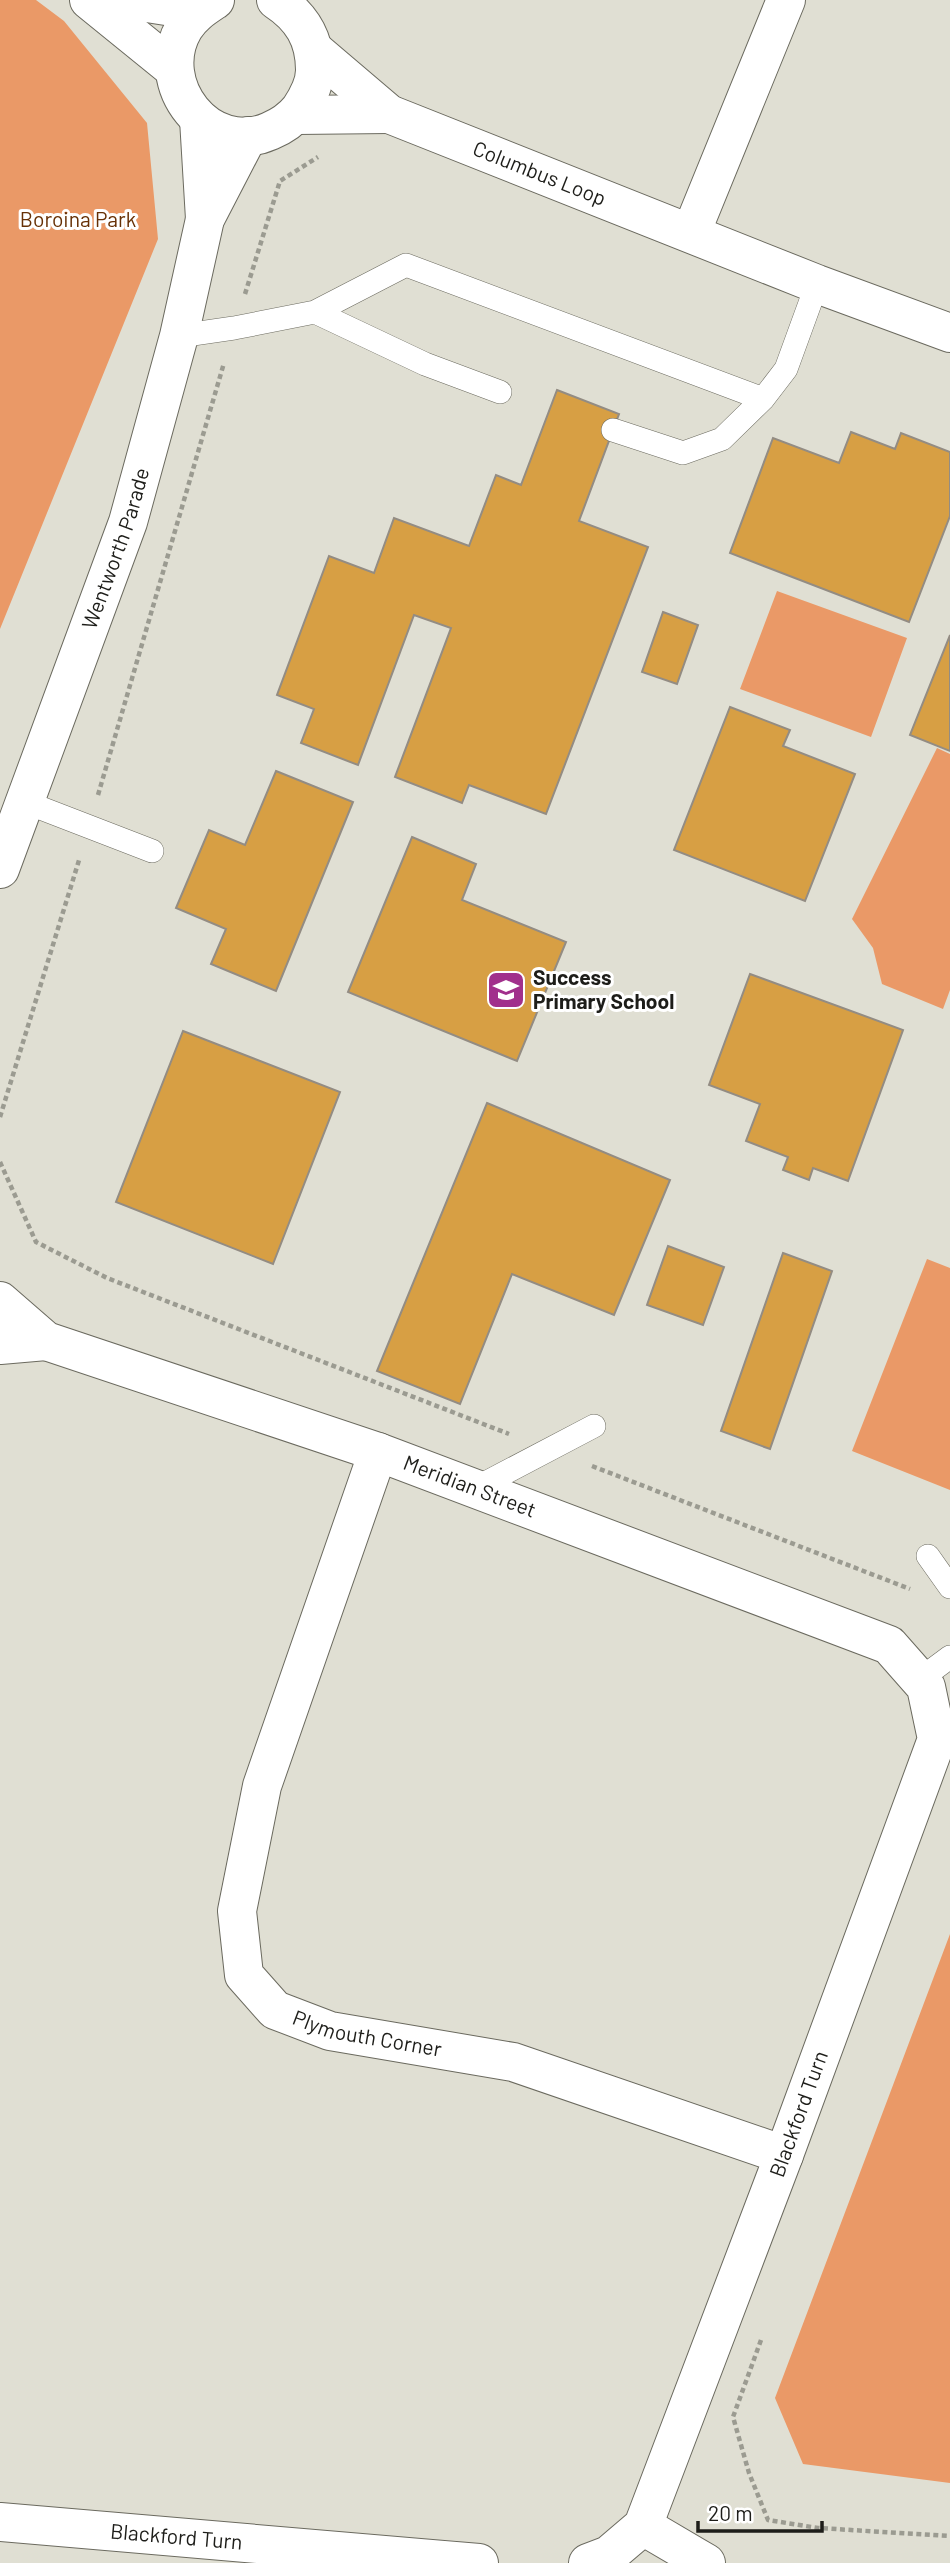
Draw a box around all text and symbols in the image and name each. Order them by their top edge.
street label: Columbus Loop [470,135,610,210]
park label: Boroina Park [20,206,136,231]
street label: Wentworth Parade [76,465,153,632]
place label: Success Primary School [533,964,674,1013]
school or university icon: Success Primary School [485,969,527,1011]
street label: Meridian Street [400,1449,540,1522]
street label: Plymouth Corner [290,2004,444,2061]
street label: Blackford Turn [763,2047,832,2180]
scale bar [698,2490,822,2534]
text: 20 m [708,2500,753,2525]
street label: Blackford Turn [109,2517,244,2554]

